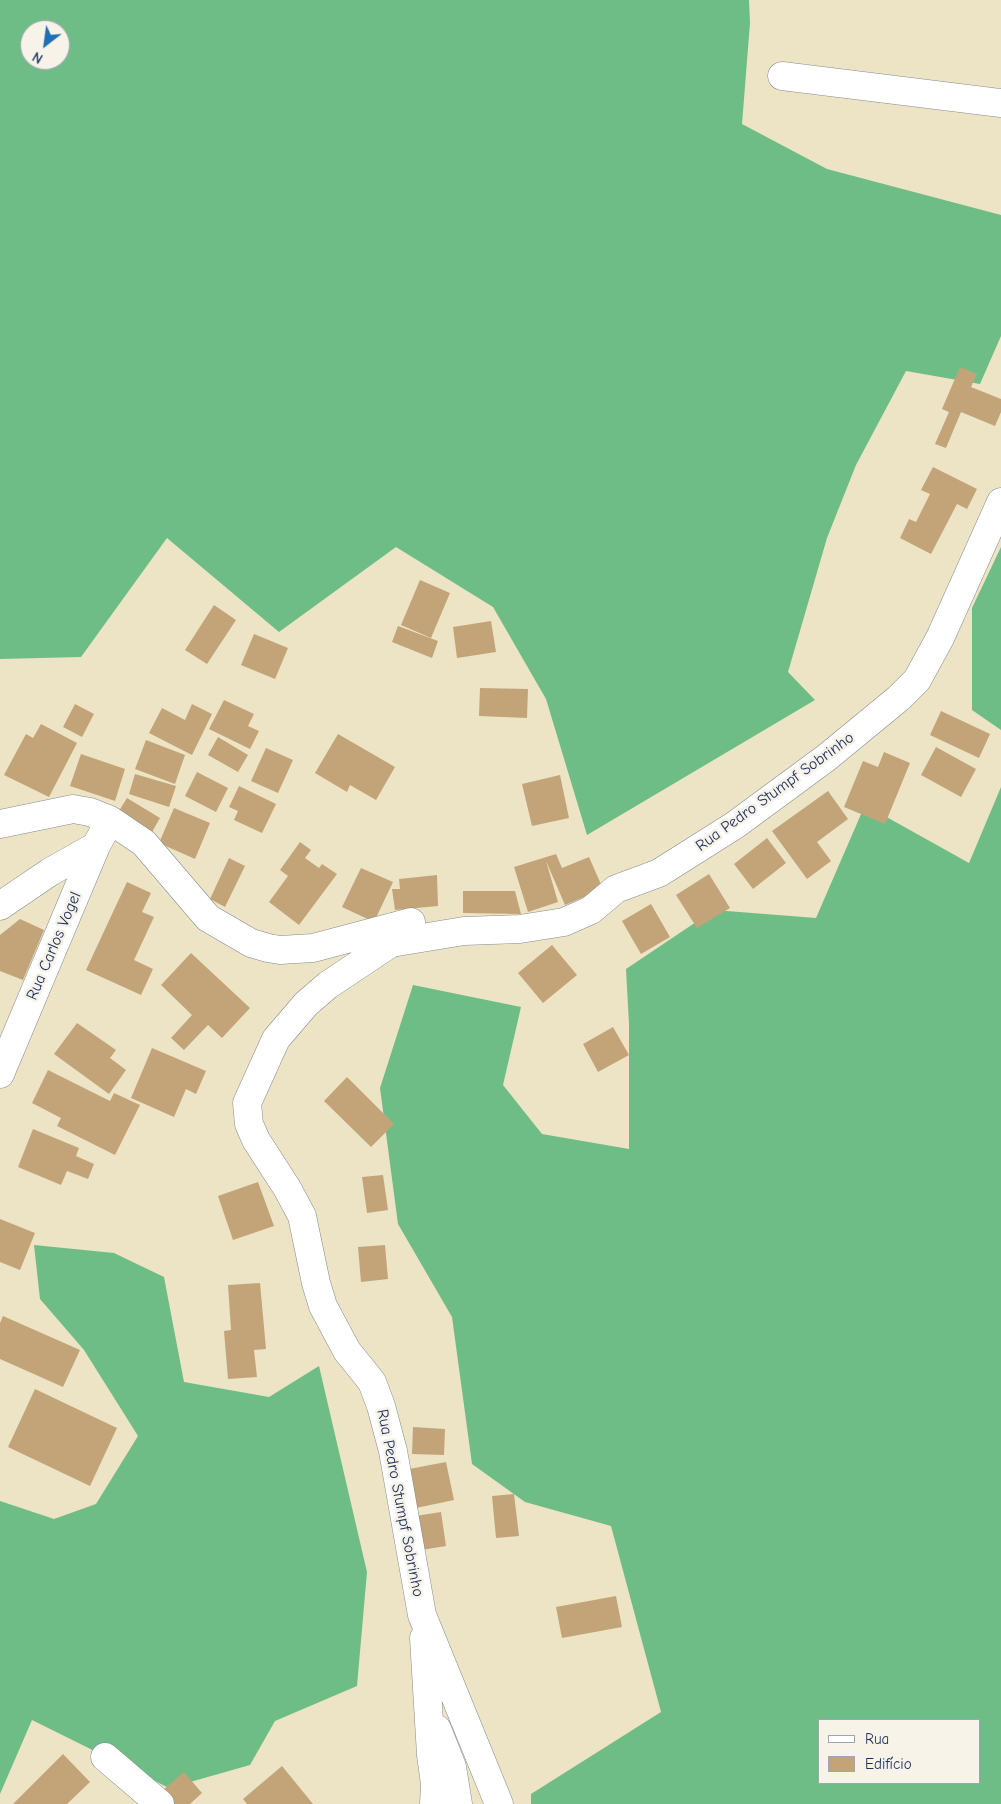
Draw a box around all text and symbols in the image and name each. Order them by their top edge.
north arrow [20,20,70,70]
text: N [30,48,46,67]
street label: Rua Pedro Stumpf Sobrinho [692,728,858,856]
street label: Rua Carlos Vogel [23,889,85,1003]
street label: Rua Pedro Stumpf Sobrinho [372,1408,428,1598]
legend [818,1719,981,1784]
text: Rua [865,1730,889,1748]
text: Edifício [865,1755,912,1773]

